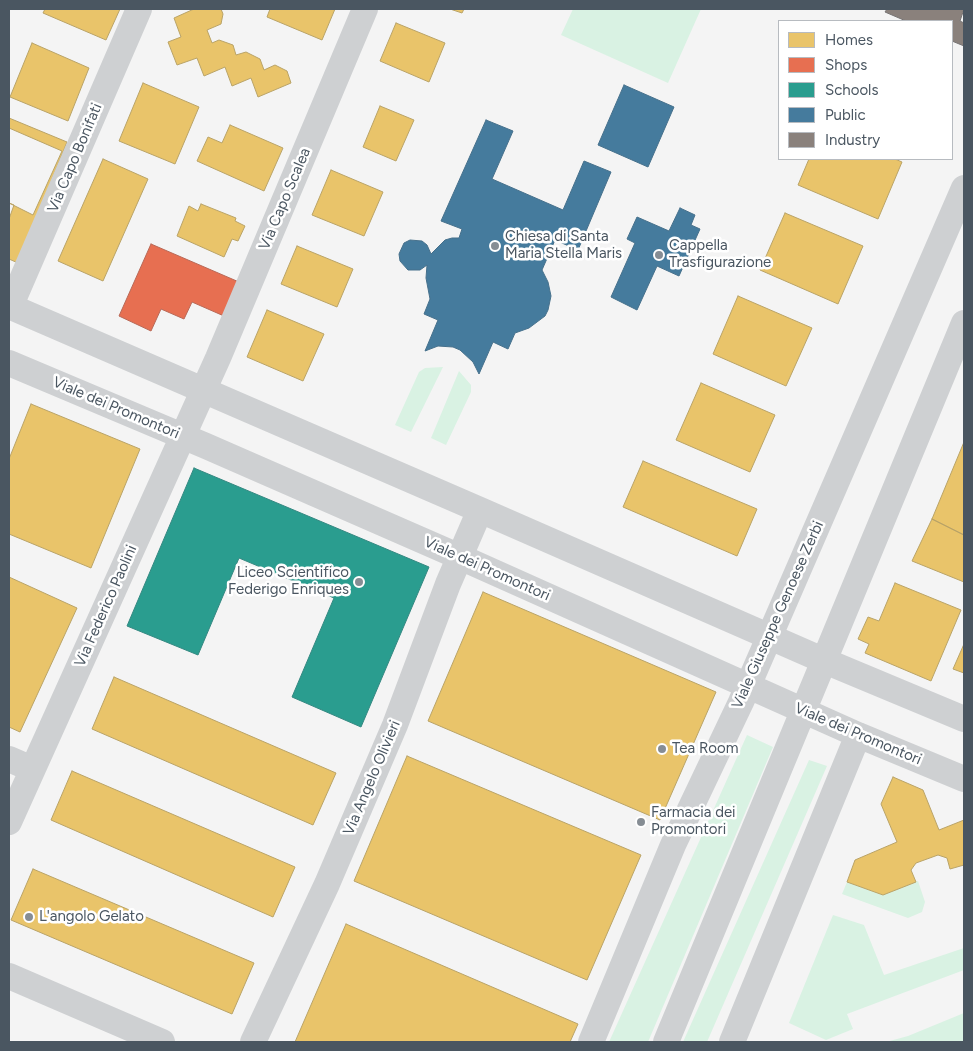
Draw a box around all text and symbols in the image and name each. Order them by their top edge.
legend [778,20,953,160]
text: Homes [825,31,873,49]
text: Shops [825,56,867,74]
text: Schools [825,81,878,99]
street label: Via Capo Bonifati [44,101,106,215]
text: Public [825,106,866,124]
text: Industry [825,131,880,149]
street label: Via Capo Scalea [255,145,315,253]
place label: Chiesa di Santa Maria Stella Maris [505,228,622,263]
place label: Cappella Trasfigurazione [669,237,771,272]
marker: Chiesa di Santa Maria Stella Maris [489,240,501,252]
marker: Cappella Trasfigurazione [653,249,665,261]
street label: Viale dei Promontori [50,373,182,443]
street label: Viale Giuseppe Genoese Zerbi [728,518,828,712]
street label: Viale dei Promontori [421,533,553,605]
street label: Via Federico Paolini [71,542,141,670]
place label: Liceo Scientifico Federigo Enriques [228,564,349,599]
marker: Liceo Scientifico Federigo Enriques [353,576,365,588]
street label: Viale dei Promontori [792,699,924,769]
street label: Via Angelo Olivieri [340,718,404,838]
place label: Tea Room [672,740,738,758]
marker: Tea Room [656,743,668,755]
place label: Farmacia dei Promontori [651,804,736,839]
marker: Farmacia dei Promontori [635,816,647,828]
place label: L'angolo Gelato [39,908,144,926]
marker: L'angolo Gelato [23,911,35,923]

